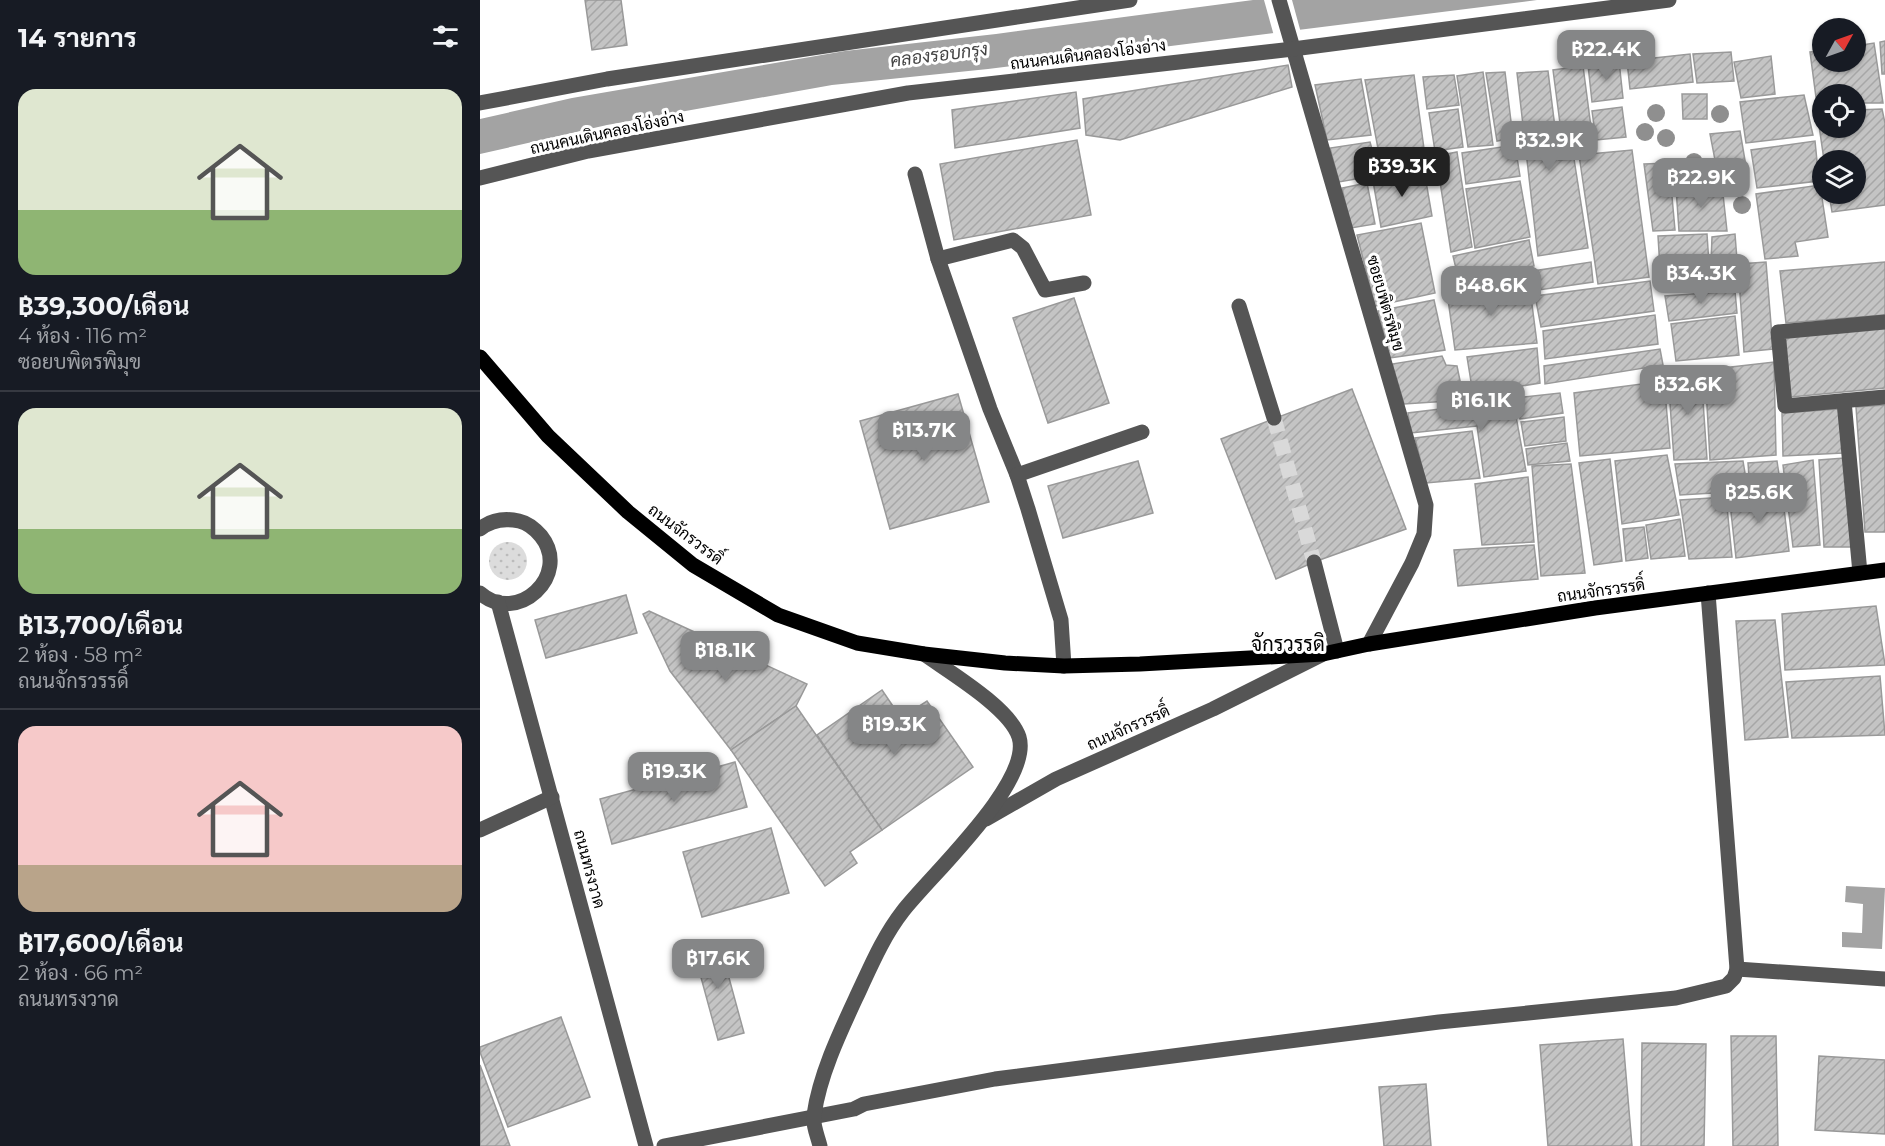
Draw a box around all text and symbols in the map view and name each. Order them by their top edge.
north arrow [1812,18,1866,72]
map controls [1812,18,1866,204]
icon: filters [429,20,462,53]
text: 14 รายการ [18,22,137,54]
pin: ฿22.4K [1557,30,1655,81]
street label: ถนนคนเดินคลองโอ่งอ่าง [1009,34,1167,73]
text: ฿22.4K [1571,37,1641,61]
water label: คลองรอบกรุง [889,38,989,73]
button: locate [1812,84,1866,138]
street label: ถนนคนเดินคลองโอ่งอ่าง [528,105,686,158]
pin: ฿32.9K [1500,121,1598,172]
icon: home [186,128,294,236]
text: ฿32.9K [1515,128,1583,152]
pin: ฿39.3K [1353,147,1451,198]
button: layers [1812,150,1866,204]
text: ฿39.3K [1368,154,1436,178]
pin: ฿22.9K [1652,158,1750,209]
text: ฿22.9K [1667,165,1735,189]
street label: ซอยบพิตรพิมุข [1361,253,1408,354]
pin: ฿34.3K [1652,254,1750,305]
text: ฿34.3K [1666,261,1736,285]
pin: ฿48.6K [1442,266,1540,317]
text: ฿48.6K [1455,273,1527,297]
text: ฿39,300/เดือน [18,290,190,322]
text: 4 ห้อง · 116 m² [18,324,147,348]
text: ซอยบพิตรพิมุข [18,350,141,374]
pin: ฿32.6K [1639,365,1737,416]
text: ฿32.6K [1654,372,1722,396]
pin: ฿16.1K [1432,381,1530,432]
text: ฿16.1K [1451,388,1511,412]
pin: ฿13.7K [875,411,973,462]
text: ฿13.7K [892,418,956,442]
icon: home [186,447,294,555]
pin: ฿25.6K [1710,473,1808,524]
text: ฿25.6K [1725,480,1793,504]
street label: ถนนจักรวรรดิ์ [645,496,730,569]
street label: ถนนจักรวรรดิ์ [1555,570,1646,606]
text: ฿13,700/เดือน [18,609,183,641]
pin: ฿18.1K [676,631,774,682]
district label: จักรวรรดิ [1251,632,1325,656]
text: ฿18.1K [695,638,755,662]
text: 2 ห้อง · 58 m² [18,643,143,667]
text: ถนนจักรวรรดิ์ [18,669,129,693]
street label: ถนนจักรวรรดิ์ [1082,696,1173,754]
pin: ฿19.3K [845,705,943,756]
text: ฿19.3K [862,712,926,736]
pin: ฿19.3K [625,752,723,803]
text: ฿19.3K [642,759,706,783]
icon: home [186,765,294,873]
street label: ถนนทรงวาด [570,828,609,911]
text: ฿17,600/เดือน [18,927,184,959]
pin: ฿17.6K [669,939,767,990]
text: ฿17.6K [686,946,750,970]
text: 2 ห้อง · 66 m² [18,961,143,985]
text: ถนนทรงวาด [18,987,119,1011]

